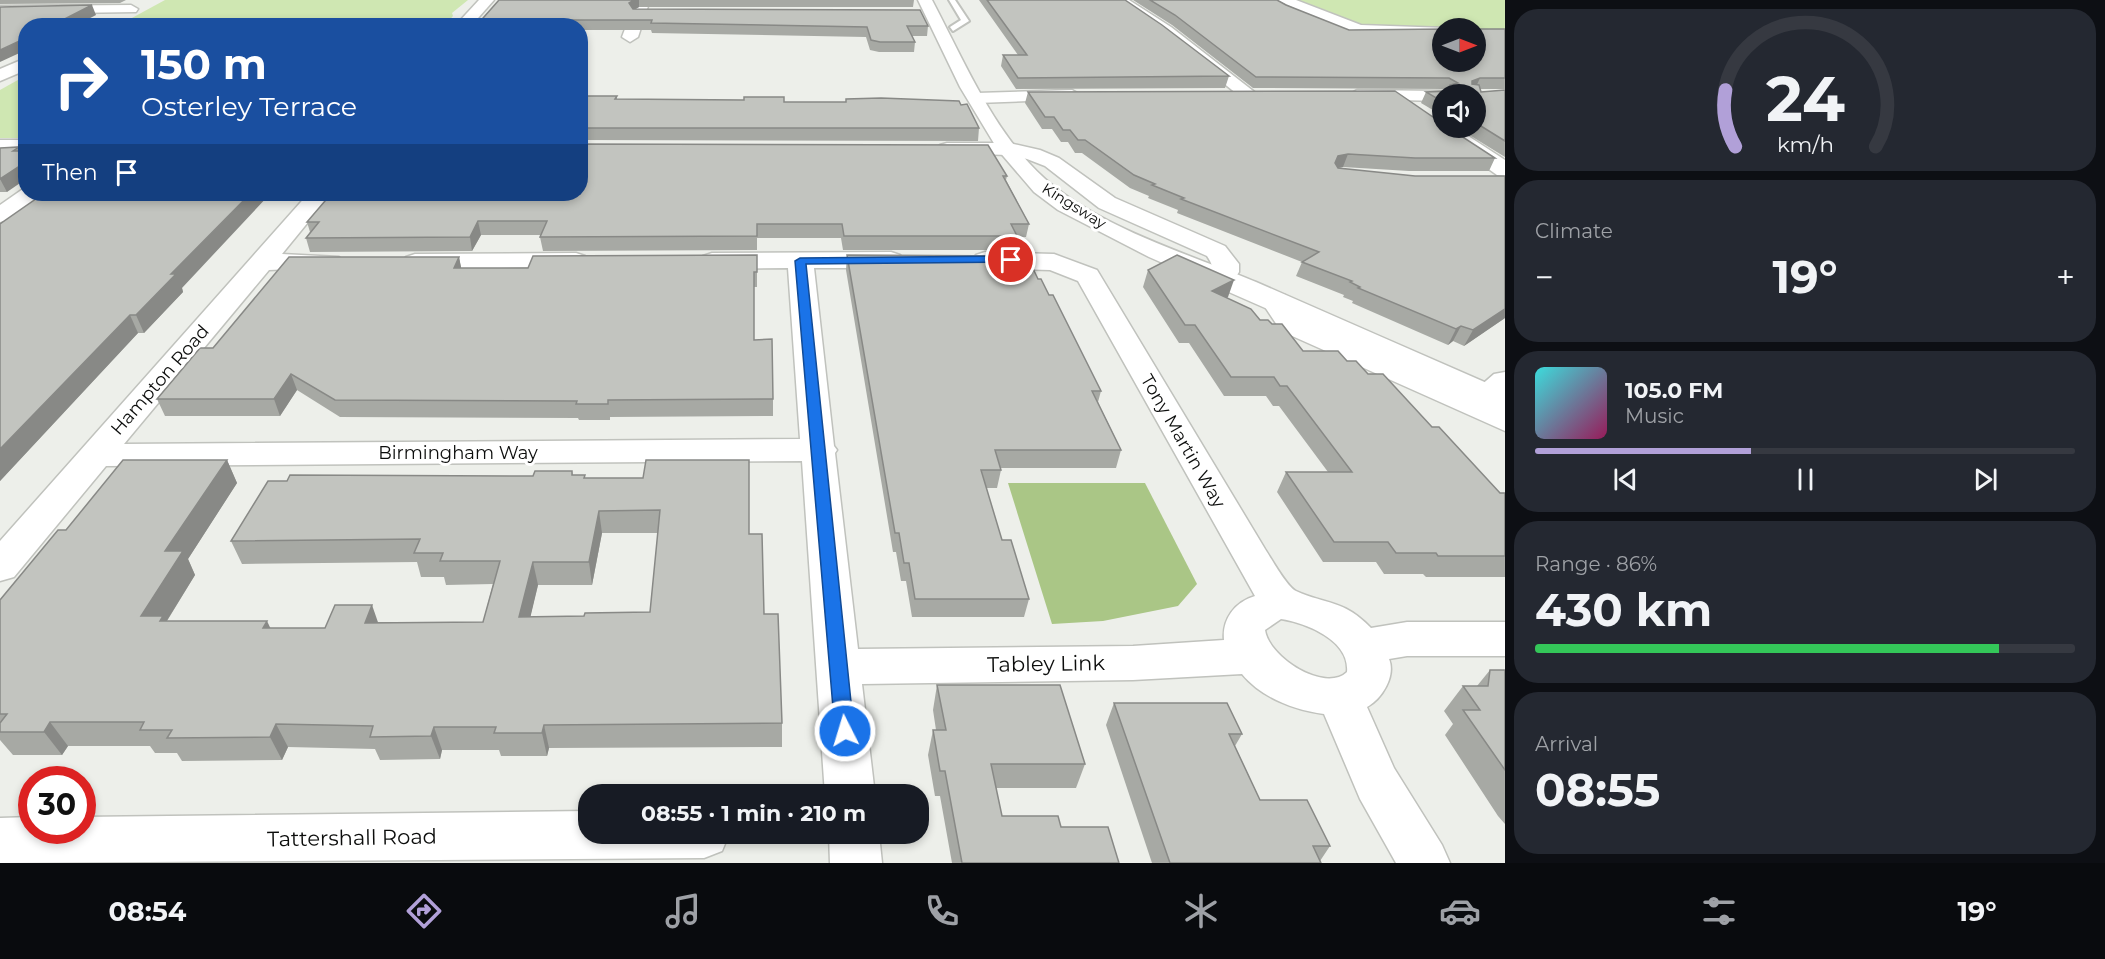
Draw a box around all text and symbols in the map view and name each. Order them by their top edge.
north arrow [1432,18,1486,72]
map controls [1432,18,1486,138]
text: 150 m [141,38,267,90]
icon: right [42,42,120,120]
text: 24 [1765,61,1845,137]
button: sound [1432,84,1486,138]
text: Osterley Terrace [141,90,357,123]
text: km/h [1776,131,1834,157]
icon: arrive [110,156,143,189]
text: Then [42,159,98,186]
street label: Kingsway [1039,178,1111,233]
text: Climate [1535,219,1613,243]
pin [985,234,1036,285]
icon: arrive [994,243,1027,276]
text: 19° [1772,249,1838,304]
text: − [1535,257,1554,297]
text: + [2056,257,2075,297]
street label: Hampton Road [106,320,214,440]
street label: Tony Martin Way [1136,370,1230,512]
text: 105.0 FM [1625,377,1723,404]
text: Music [1625,404,1684,428]
street label: Birmingham Way [378,442,538,464]
icon: previous [1609,463,1642,496]
icon: pause [1789,463,1822,496]
icon: next [1969,463,2002,496]
text: Range · 86% [1535,552,1657,576]
text: 430 km [1535,582,1712,637]
street label: Tabley Link [987,650,1106,677]
position arrow [813,699,877,763]
text: Arrival [1535,732,1598,756]
text: 08:55 [1535,762,1660,817]
speed limit sign: 30 [18,766,96,844]
text: 08:55 · 1 min · 210 m [641,800,866,827]
street label: Tattershall Road [267,824,437,851]
icon: directions [403,890,445,932]
icon: music [662,890,704,932]
icon: phone [921,890,963,932]
icon: climate [1180,890,1222,932]
icon: car [1439,890,1481,932]
icon: filters [1698,890,1740,932]
text: 08:54 [109,895,186,928]
text: 19° [1957,895,1996,928]

